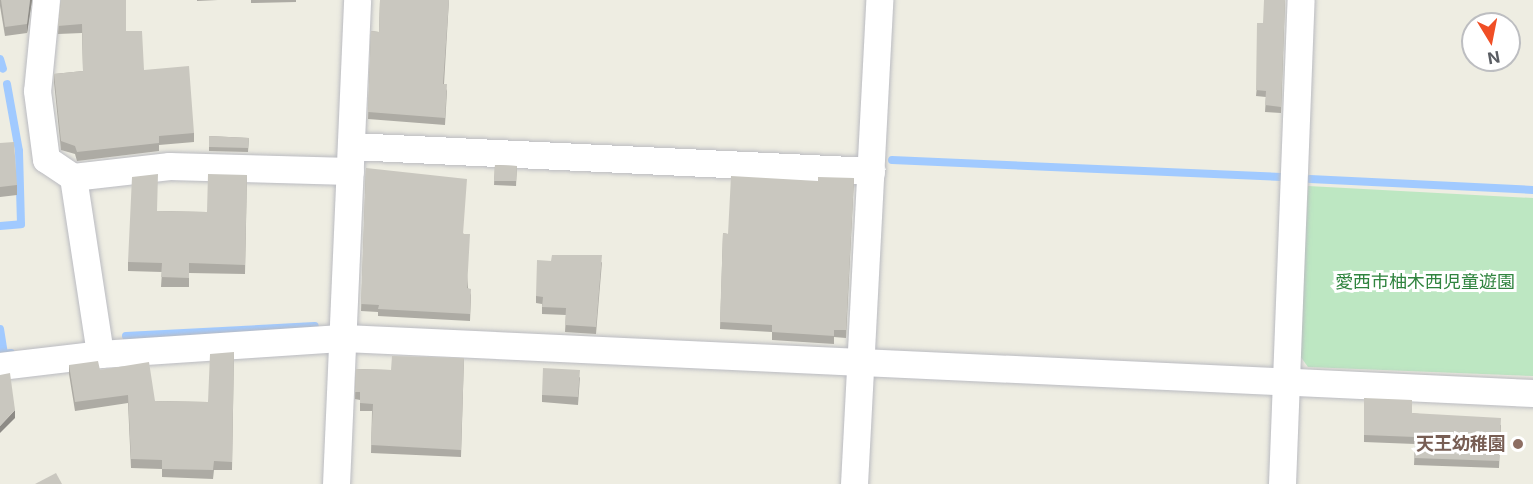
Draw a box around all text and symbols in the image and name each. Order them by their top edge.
north arrow [1461,12,1521,72]
text: N [1486,47,1502,69]
park label: 愛西市柚木西児童遊園 [1335,271,1515,293]
place label: 天王幼稚園 [1416,433,1506,455]
marker: 天王幼稚園 [1511,437,1525,451]

